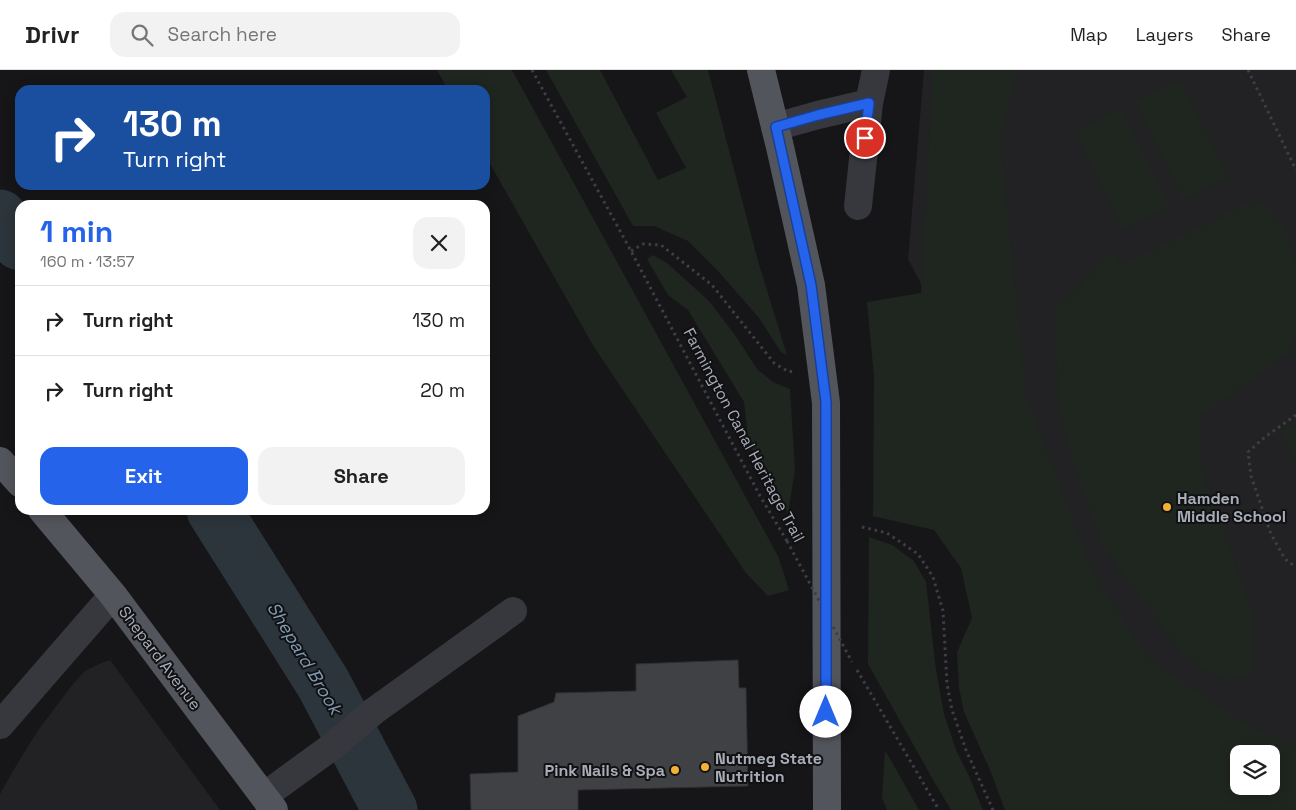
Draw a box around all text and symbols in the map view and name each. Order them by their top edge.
search box [110,12,460,57]
text: Drivr [25,19,80,50]
icon: search [128,21,156,49]
text: Search here [168,22,277,47]
text: Map [1070,23,1108,46]
text: Layers [1136,23,1193,46]
text: Share [1221,23,1271,46]
text: 130 m [123,102,222,146]
icon: right [40,105,105,170]
pin [844,117,886,159]
icon: arrive [851,124,879,152]
text: Turn right [123,145,226,173]
text: 1 min [40,212,113,251]
button: close [413,217,465,269]
text: 160 m · 13:57 [40,251,135,272]
icon: right [40,307,68,335]
text: Turn right [83,308,173,333]
text: 130 m [412,308,465,333]
street label: Farmington Canal Heritage Trail [678,324,810,546]
icon: right [40,377,68,405]
text: Turn right [83,378,173,403]
text: 20 m [420,378,465,403]
button: Exit [40,447,248,505]
button: Share [258,447,465,505]
place label: Hamden Middle School [1177,488,1286,527]
marker: Hamden Middle School [1161,501,1173,513]
water label: Shepard Brook [262,597,349,721]
street label: Shepard Avenue [114,602,206,714]
position arrow [799,685,851,737]
map controls [1230,745,1280,795]
button: layers [1230,745,1280,795]
place label: Nutmeg State Nutrition [715,748,822,787]
place label: Pink Nails & Spa [545,760,665,781]
marker: Nutmeg State Nutrition [699,761,711,773]
marker: Pink Nails & Spa [669,764,681,776]

